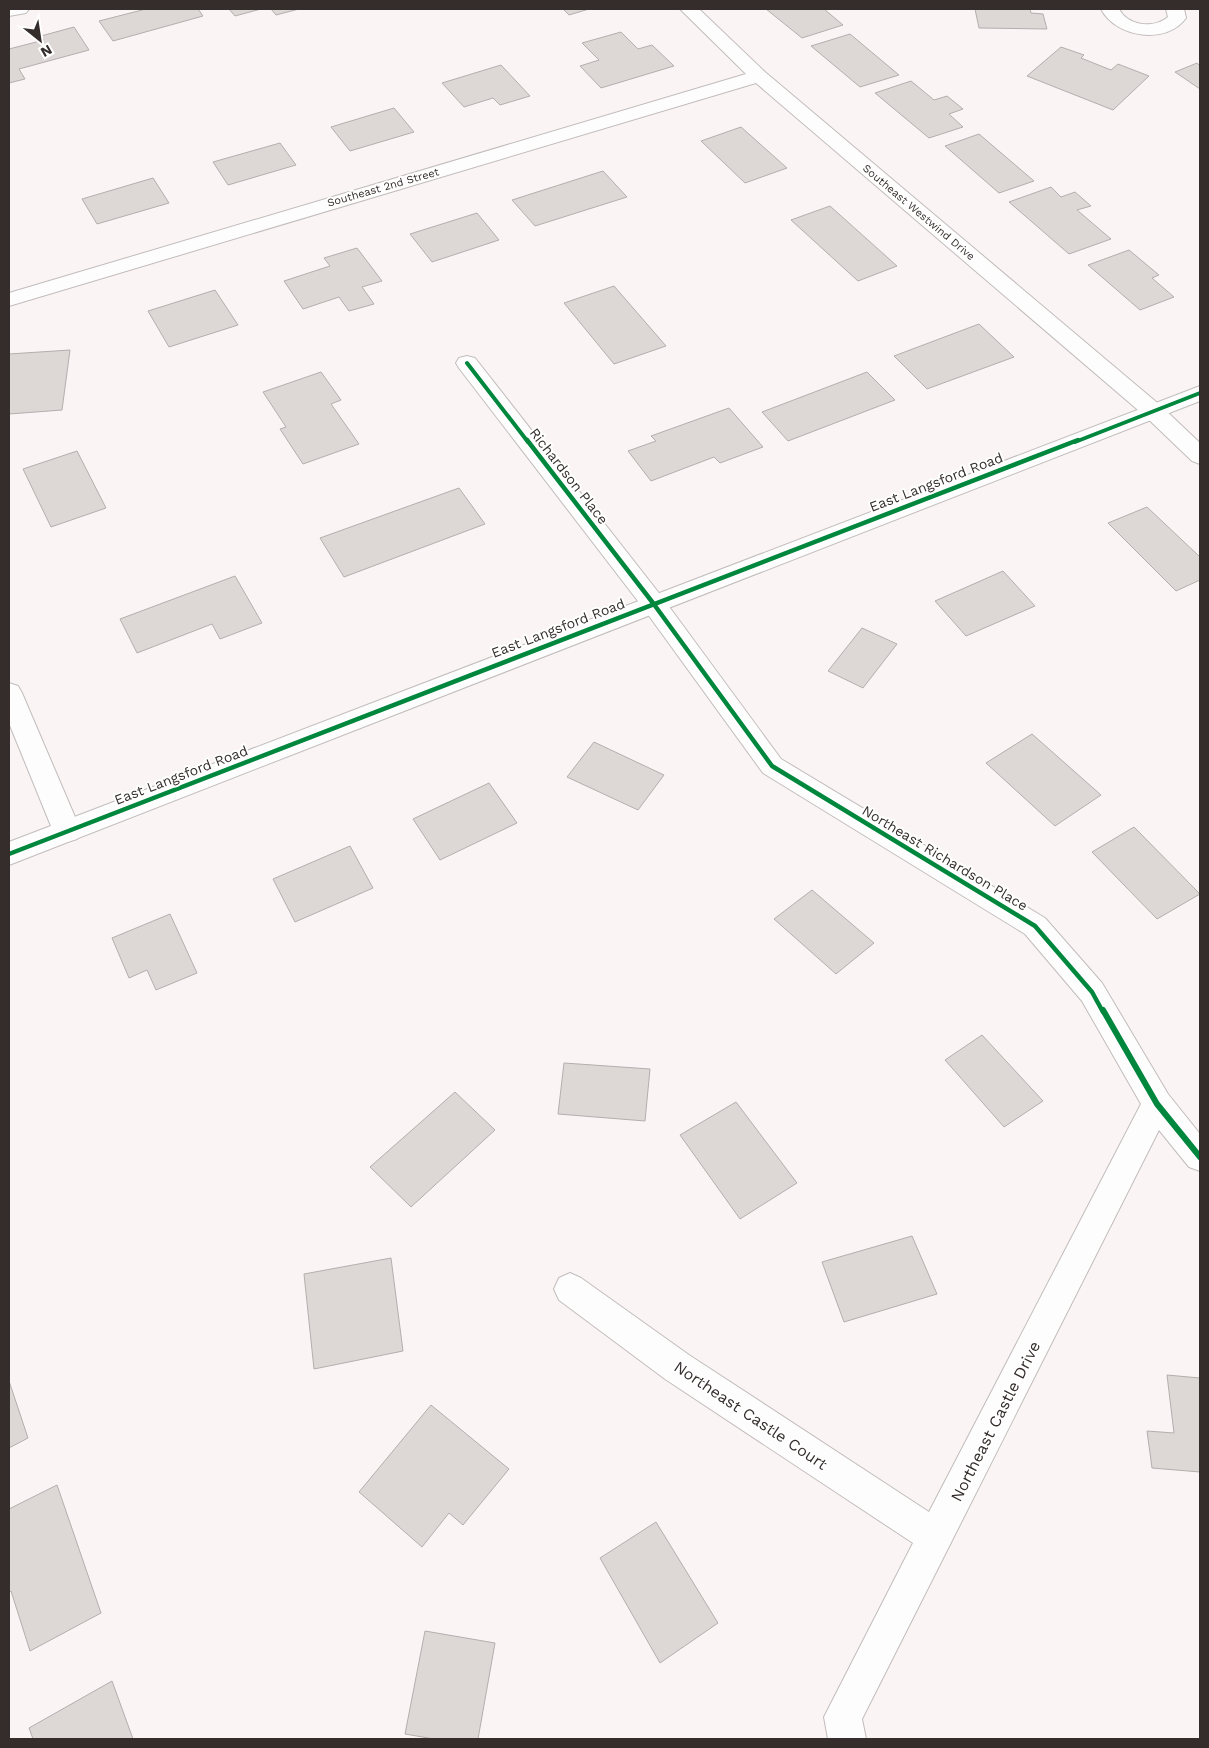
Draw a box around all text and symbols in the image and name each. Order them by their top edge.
north arrow [15,15,65,65]
text: N [38,42,55,61]
street label: Southeast Westwind Drive [860,162,977,263]
street label: Southeast 2nd Street [326,165,441,210]
street label: Richardson Place [527,425,611,527]
street label: East Langsford Road [867,449,1005,515]
street label: East Langsford Road [489,595,627,661]
street label: East Langsford Road [112,742,250,808]
street label: Northeast Richardson Place [859,802,1031,914]
street label: Northeast Castle Drive [947,1338,1044,1505]
street label: Northeast Castle Court [670,1357,831,1474]

